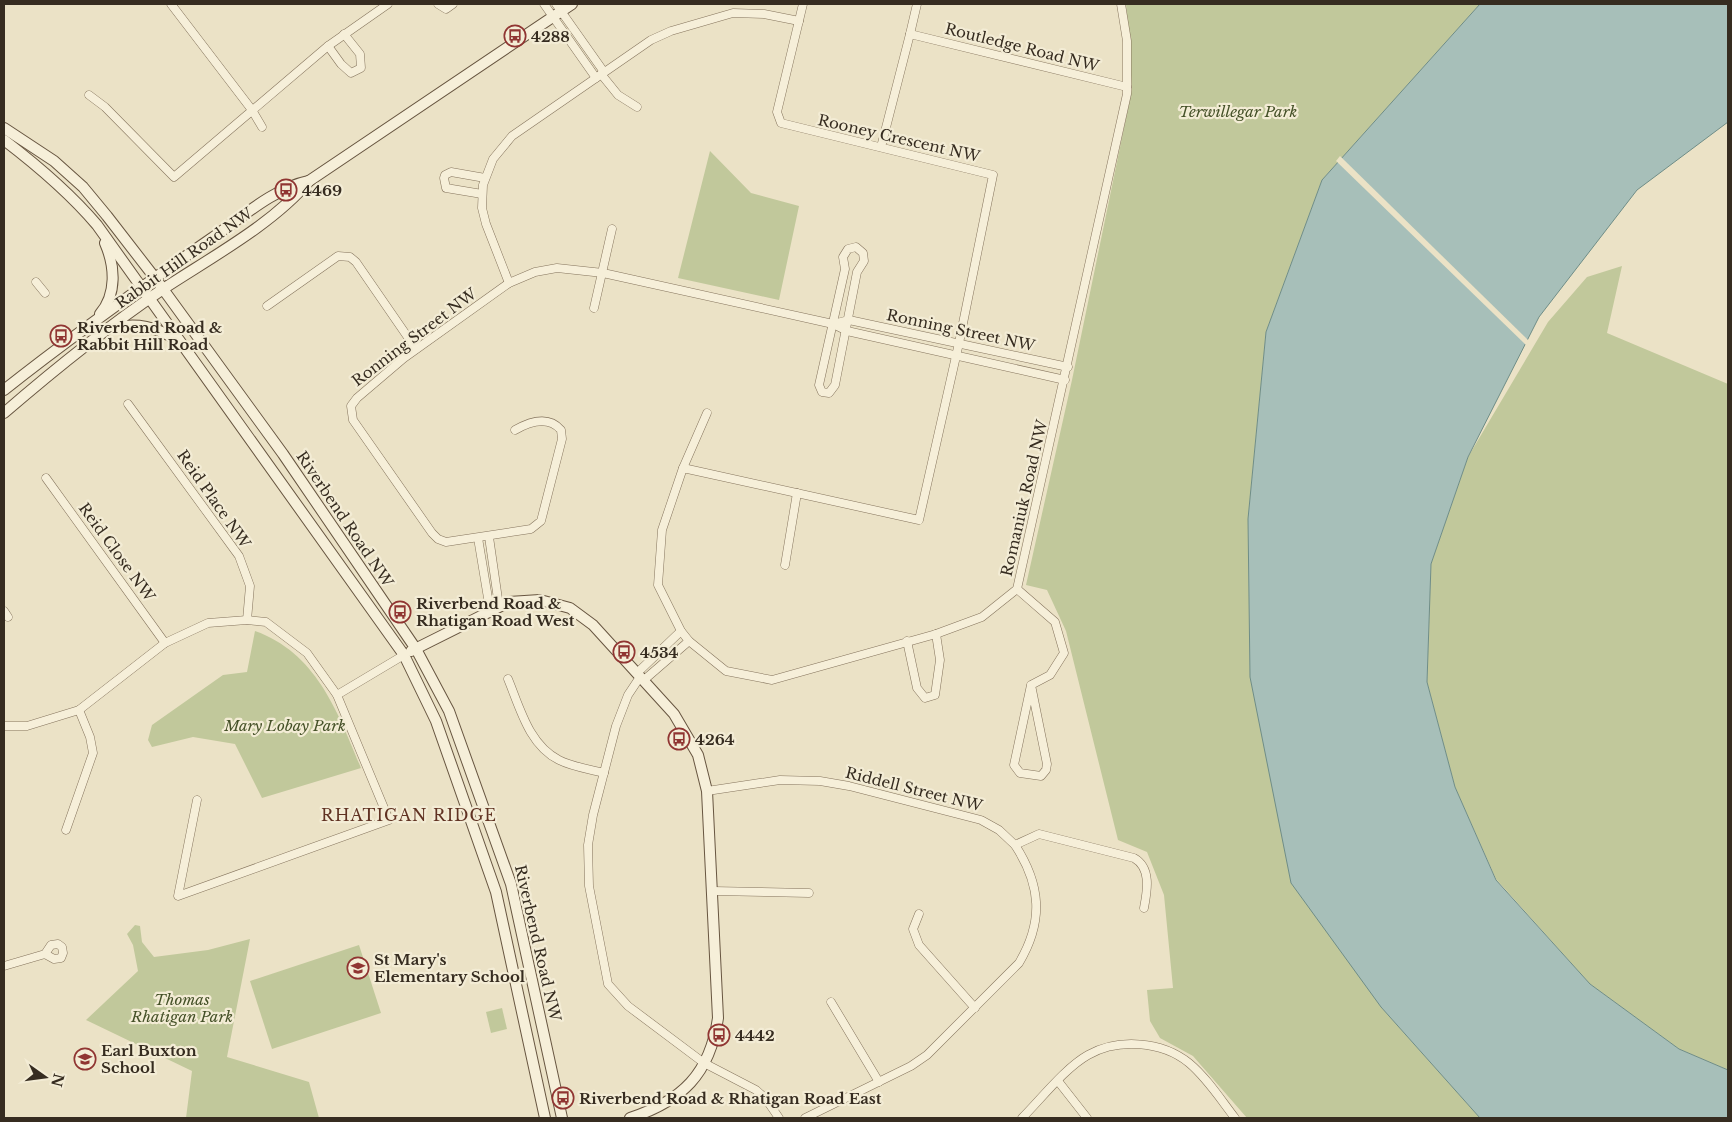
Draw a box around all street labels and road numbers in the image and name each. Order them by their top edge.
street label: Routledge Road NW [943,19,1101,75]
street label: Rooney Crescent NW [816,110,982,166]
street label: Rabbit Hill Road NW [112,203,257,313]
street label: Ronning Street NW [348,284,480,390]
street label: Ronning Street NW [885,305,1037,355]
street label: Romaniuk Road NW [997,418,1051,578]
street label: Reid Place NW [173,446,255,552]
street label: Riverbend Road NW [292,447,398,591]
street label: Reid Close NW [75,499,159,605]
street label: Riddell Street NW [844,763,985,815]
street label: Riverbend Road NW [511,863,565,1023]

